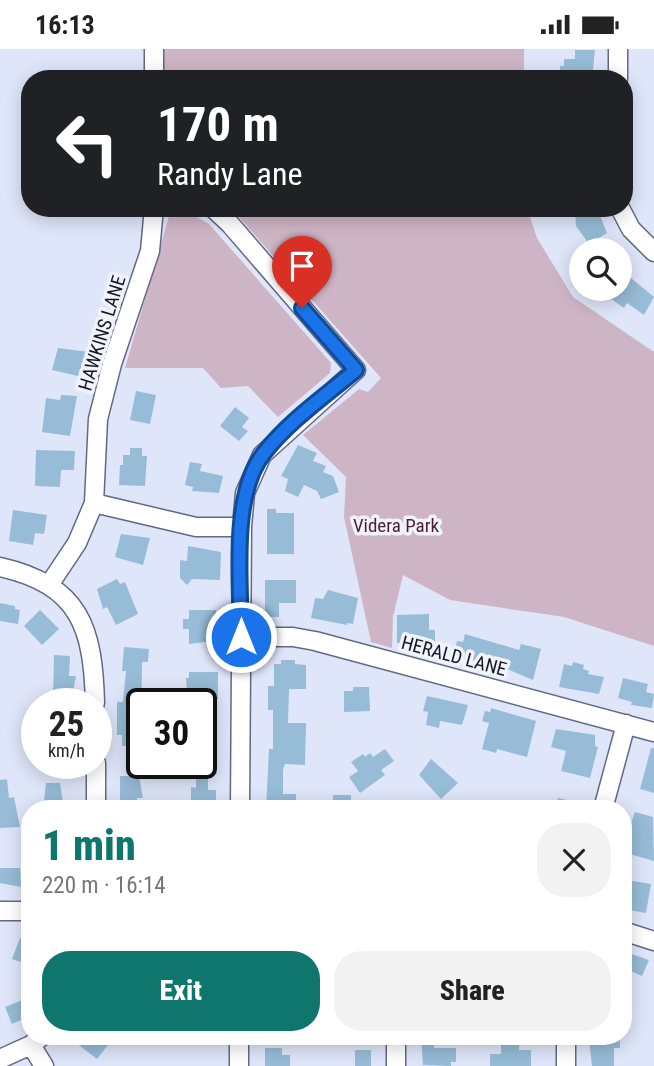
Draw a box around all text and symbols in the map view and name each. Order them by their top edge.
text: 16:13 [35,10,95,40]
text: 170 m [157,96,279,153]
icon: left [42,98,133,189]
text: Randy Lane [157,155,302,193]
pin [272,236,332,308]
map controls [569,238,632,301]
button: search [569,238,632,301]
icon: arrive [283,247,321,285]
street label: HAWKINS LANE [74,273,130,393]
park label: Videra Park [353,514,439,537]
position arrow [204,600,278,674]
street label: HERALD LANE [399,631,509,681]
speed limit sign: 30 [126,688,217,779]
text: 25 [49,704,84,745]
text: km/h [48,740,85,761]
text: 1 min [42,821,136,870]
button: close [537,823,611,897]
text: 220 m · 16:14 [42,872,166,899]
button: Exit [42,951,320,1031]
button: Share [334,951,611,1031]

